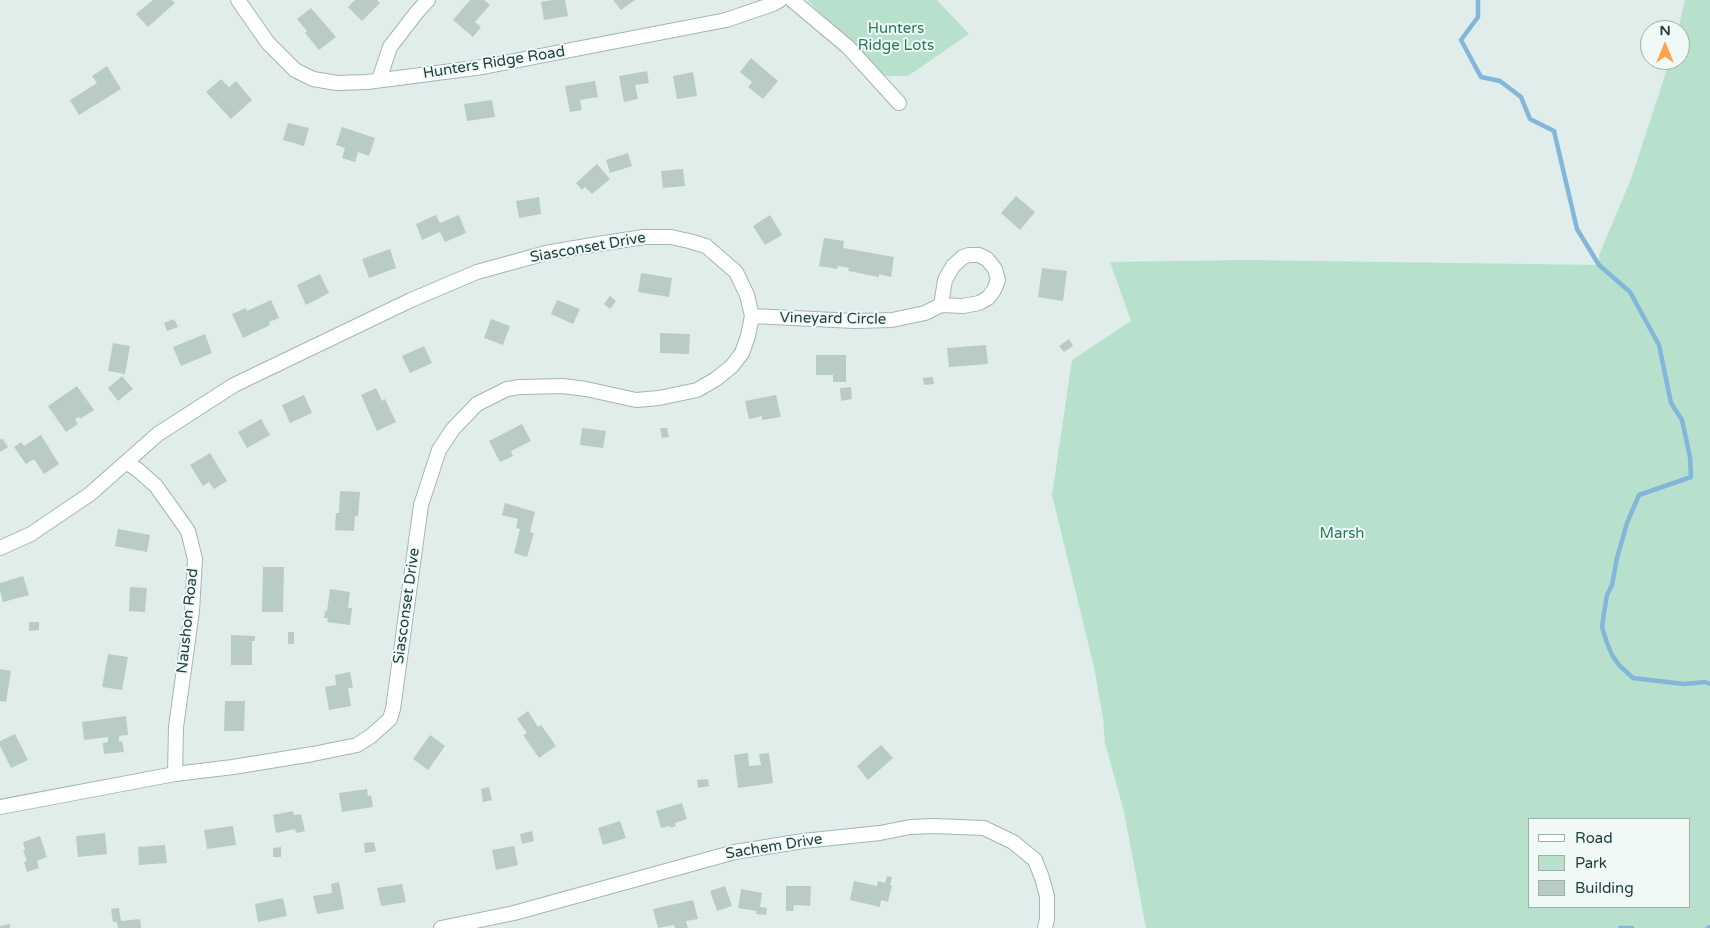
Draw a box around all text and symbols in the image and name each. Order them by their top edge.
park label: Hunters Ridge Lots [858,20,934,55]
north arrow [1640,20,1690,70]
text: N [1659,22,1671,39]
street label: Hunters Ridge Road [422,43,566,83]
street label: Siasconset Drive [529,229,647,267]
street label: Vineyard Circle [779,309,887,329]
park label: Marsh [1320,525,1364,543]
street label: Siasconset Drive [390,547,424,665]
street label: Naushon Road [174,567,202,675]
legend [1528,818,1690,908]
text: Road [1575,829,1613,847]
street label: Sachem Drive [724,830,824,864]
text: Park [1575,854,1607,872]
text: Building [1575,879,1634,897]

